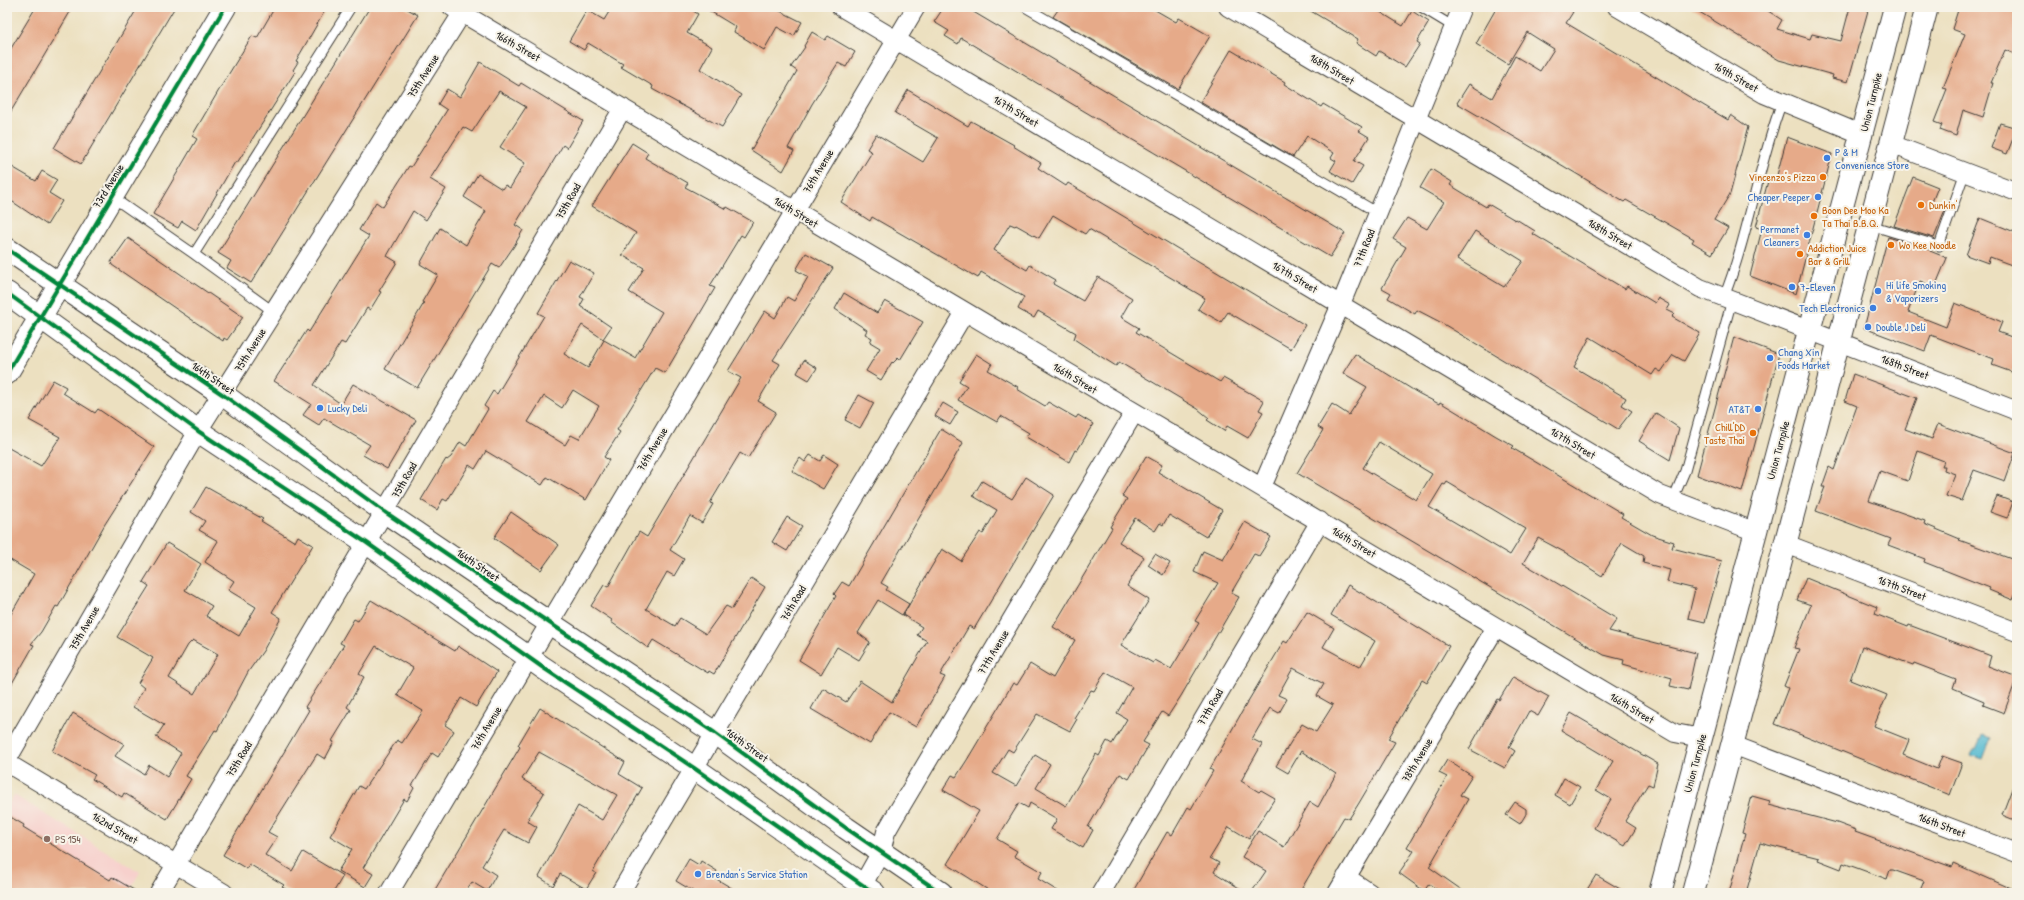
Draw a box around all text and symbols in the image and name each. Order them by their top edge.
street label: 166th Street [493,28,543,64]
street label: 168th Street [1307,50,1357,88]
street label: 75th Avenue [404,51,442,100]
street label: 169th Street [1711,59,1761,95]
street label: Union Turnpike [1857,70,1885,133]
street label: 167th Street [991,92,1041,130]
place label: P & M Convenience Store [1835,145,1910,172]
street label: 76th Avenue [799,146,837,195]
marker: P & M Convenience Store [1822,153,1832,163]
street label: 73rd Avenue [89,161,127,211]
place label: Vincenzo's Pizza [1749,170,1816,184]
marker: Vincenzo's Pizza [1818,172,1828,182]
street label: 75th Road [552,180,584,221]
place label: Cheaper Peeper [1747,190,1811,204]
marker: Cheaper Peeper [1813,192,1823,202]
street label: 166th Street [771,193,821,231]
place label: Dunkin' [1929,198,1958,212]
marker: Dunkin' [1916,200,1926,210]
place label: Boon Dee Moo Ka Ta Thai B.B.Q. [1822,203,1889,230]
marker: Boon Dee Moo Ka Ta Thai B.B.Q. [1809,211,1819,221]
street label: 168th Street [1585,215,1635,253]
place label: Permanet Cleaners [1760,222,1799,249]
street label: 77th Road [1350,226,1378,269]
marker: Permanet Cleaners [1802,230,1812,240]
place label: Wo Kee Noodle [1899,238,1957,252]
marker: Wo Kee Noodle [1886,240,1896,250]
place label: Addiction Juice Bar & Grill [1808,241,1867,268]
marker: Addiction Juice Bar & Grill [1795,249,1805,259]
street label: 167th Street [1270,258,1320,296]
place label: Hi life Smoking & Vaporizers [1886,278,1946,305]
place label: 7-Eleven [1800,280,1836,294]
marker: 7-Eleven [1787,282,1797,292]
marker: Hi life Smoking & Vaporizers [1873,286,1883,296]
place label: Tech Electronics [1799,301,1865,315]
marker: Tech Electronics [1868,303,1878,313]
place label: Double J Deli [1876,320,1926,334]
marker: Double J Deli [1863,322,1873,332]
street label: 75th Avenue [231,325,269,374]
place label: Chang Xin Foods Market [1777,345,1830,372]
street label: 168th Street [1879,352,1931,383]
marker: Chang Xin Foods Market [1765,353,1775,363]
street label: 164th Street [189,358,237,398]
street label: 166th Street [1050,359,1100,397]
place label: Lucky Deli [328,401,368,415]
place label: AT&T [1729,402,1751,416]
marker: Lucky Deli [315,403,325,413]
marker: AT&T [1753,404,1763,414]
street label: Union Turnpike [1763,418,1793,481]
place label: Chill'DD Taste Thai [1704,420,1746,447]
street label: 76th Avenue [633,424,671,473]
street label: 167th Street [1548,424,1598,462]
marker: Chill'DD Taste Thai [1748,428,1758,438]
street label: 75th Road [388,459,420,500]
street label: 166th Street [1329,523,1379,561]
street label: 164th Street [454,545,502,585]
street label: 167th Street [1876,572,1928,604]
street label: 76th Road [777,582,809,623]
street label: 75th Avenue [66,603,103,653]
street label: 77th Avenue [974,627,1012,677]
street label: 77th Road [1194,686,1226,728]
street label: 166th Street [1607,689,1657,727]
street label: 76th Avenue [467,703,505,752]
street label: 164th Street [723,725,771,765]
street label: Union Turnpike [1680,731,1710,794]
street label: 78th Avenue [1398,735,1436,785]
street label: 75th Road [223,738,255,779]
street label: 162nd Street [90,809,141,847]
street label: 166th Street [1916,810,1968,840]
place label: PS 154 [55,832,81,846]
marker: PS 154 [42,834,52,844]
place label: Brendan's Service Station [706,867,808,881]
marker: Brendan's Service Station [693,869,703,879]

